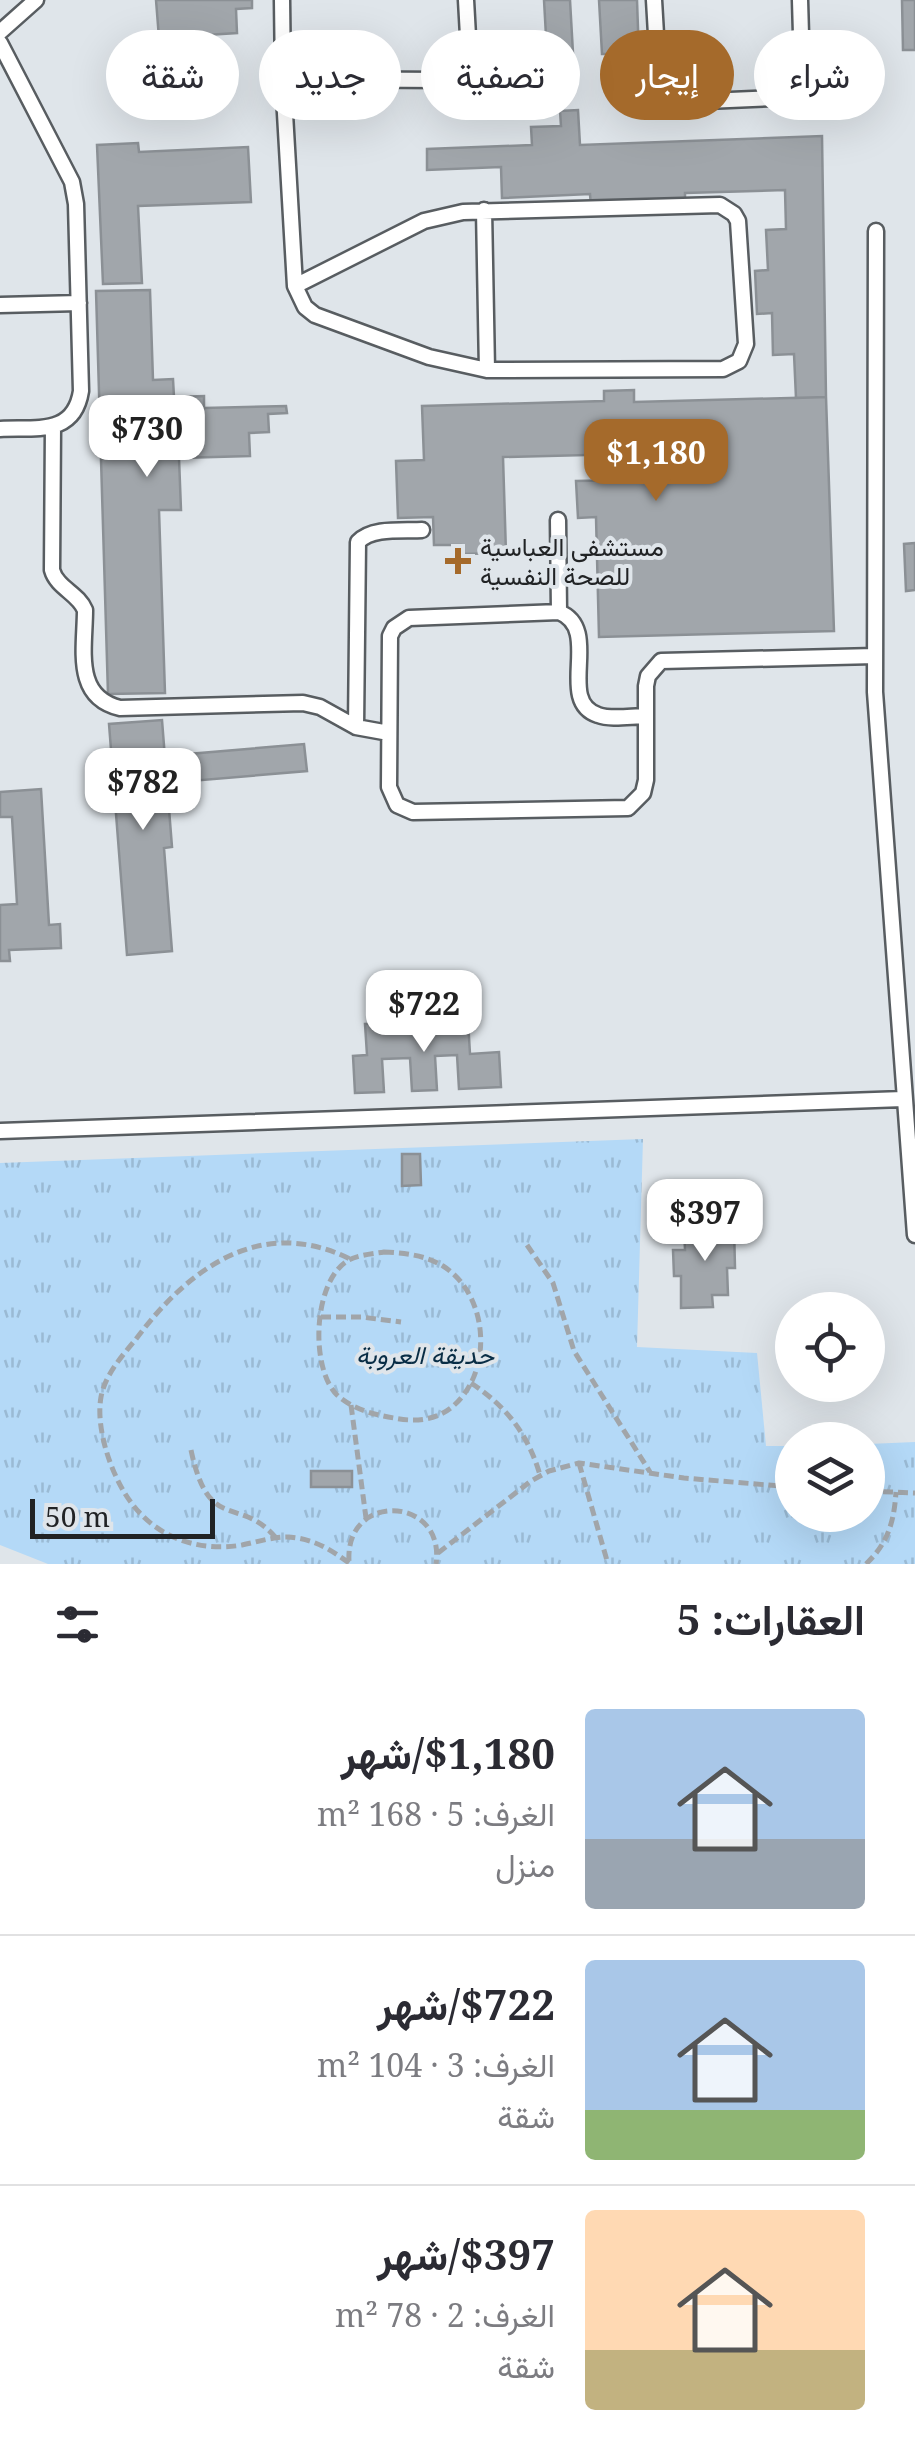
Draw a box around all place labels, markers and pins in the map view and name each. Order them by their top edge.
pin: $730 [88,395,206,480]
pin: $1,180 [575,419,737,504]
place label: مستشفى العباسية للصحة النفسية [480,529,664,592]
marker: مستشفى العباسية للصحة النفسية [445,548,471,574]
pin: $782 [84,748,202,833]
pin: $722 [365,970,483,1055]
pin: $397 [646,1179,764,1264]

